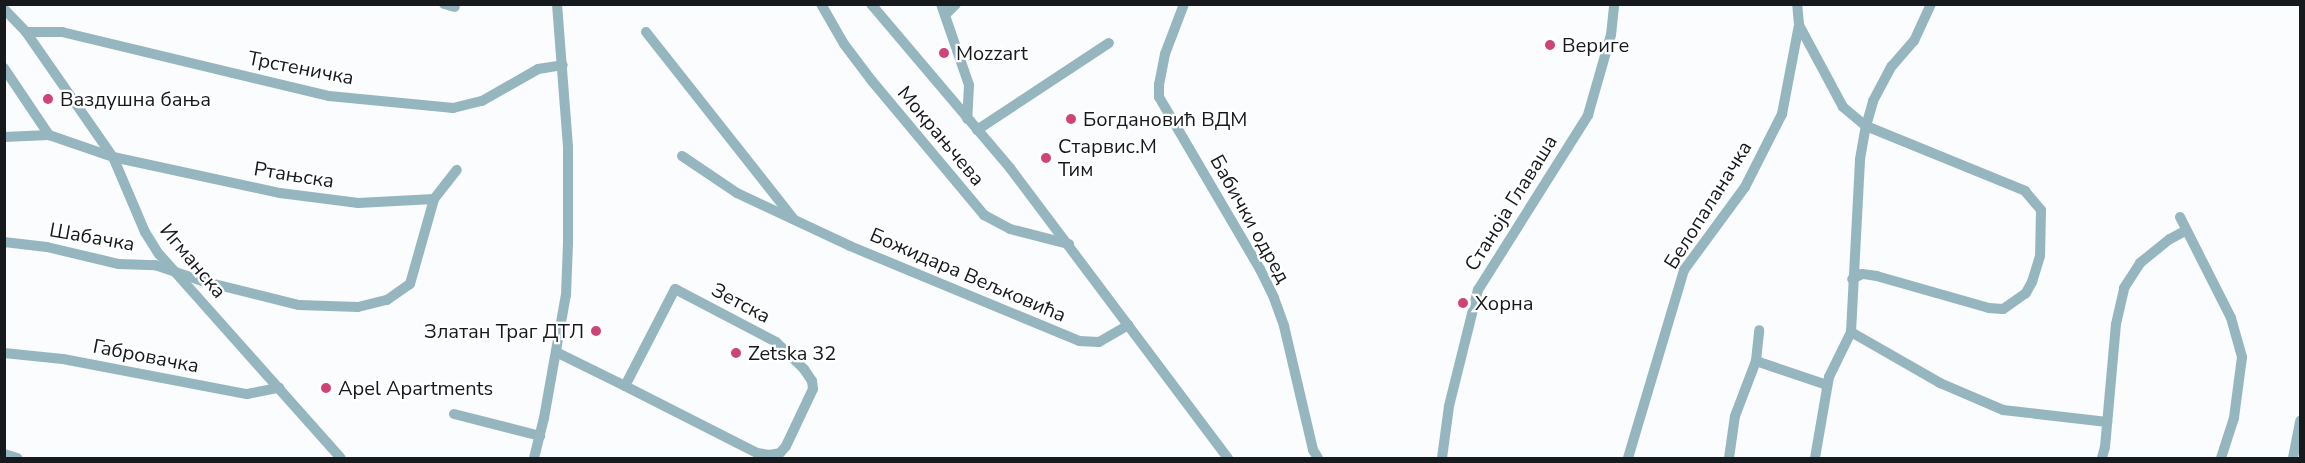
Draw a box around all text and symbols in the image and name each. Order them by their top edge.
place label: Вериге [1562,33,1629,57]
marker: Вериге [1543,38,1557,52]
place label: Mozzart [956,41,1028,65]
street label: Трстеничка [246,46,356,90]
marker: Mozzart [937,46,951,60]
street label: Мокрањчева [892,81,990,191]
place label: Ваздушна бања [60,87,211,111]
marker: Ваздушна бања [41,92,55,106]
place label: Богдановић ВДМ [1083,107,1247,131]
marker: Богдановић ВДМ [1064,112,1078,126]
street label: Станоја Главаша [1460,131,1562,275]
place label: Старвис.М Тим [1058,134,1157,181]
street label: Белопаланачка [1659,137,1757,273]
marker: Старвис.М Тим [1039,151,1053,165]
street label: Бабички одред [1205,151,1295,287]
street label: Ртањска [252,157,336,193]
street label: Шабачка [47,218,137,256]
street label: Игманска [155,219,231,303]
street label: Божидара Вељковића [866,223,1070,327]
street label: Зетска [707,278,775,328]
place label: Хорна [1475,291,1534,315]
marker: Хорна [1456,296,1470,310]
place label: Златан Траг ДТЛ [424,319,584,343]
marker: Златан Траг ДТЛ [589,324,603,338]
street label: Габровачка [91,334,201,378]
place label: Zetska 32 [748,341,836,365]
marker: Zetska 32 [729,346,743,360]
place label: Apel Apartments [338,376,493,400]
marker: Apel Apartments [319,381,333,395]

